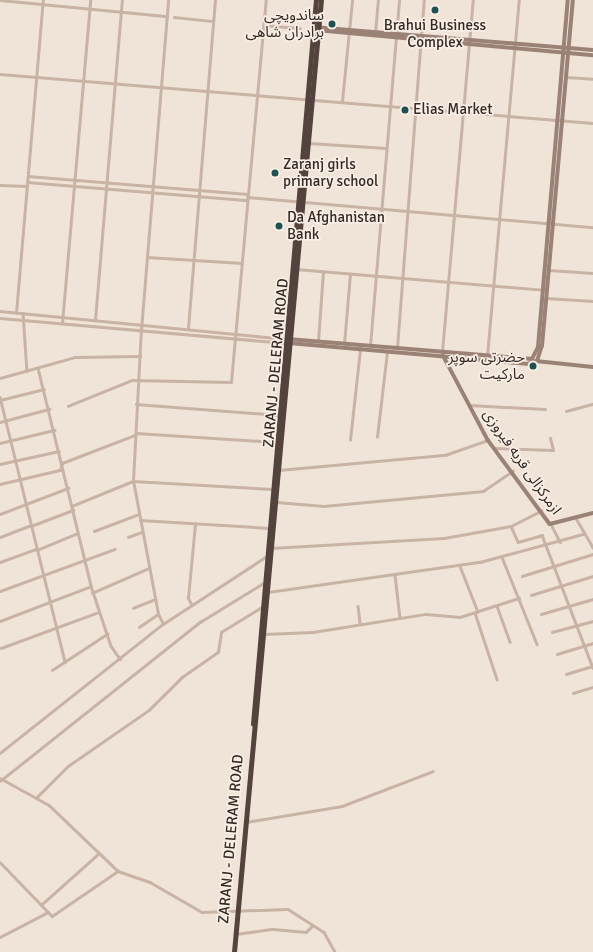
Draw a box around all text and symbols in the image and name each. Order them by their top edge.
marker: Brahui Business Complex [430,5,440,15]
place label: ساندویچی برادران شاهی [246,6,324,41]
place label: Brahui Business Complex [384,16,486,51]
marker: ساندویچی برادران شاهی [327,19,337,29]
place label: Elias Market [413,101,493,119]
marker: Elias Market [400,105,410,115]
place label: Zaranj girls primary school [283,155,378,190]
marker: Zaranj girls primary school [270,168,280,178]
place label: Da Afghanistan Bank [287,208,385,243]
marker: Da Afghanistan Bank [274,221,284,231]
street label: ZARANJ - DELERAM ROAD [260,278,292,448]
place label: حضرتی سوپر مارکیت [448,348,525,383]
marker: حضرتی سوپر مارکیت [528,361,538,371]
street label: ازمرکزالی قریه فیروزی [479,406,565,518]
street label: ZARANJ - DELERAM ROAD [215,754,247,924]

